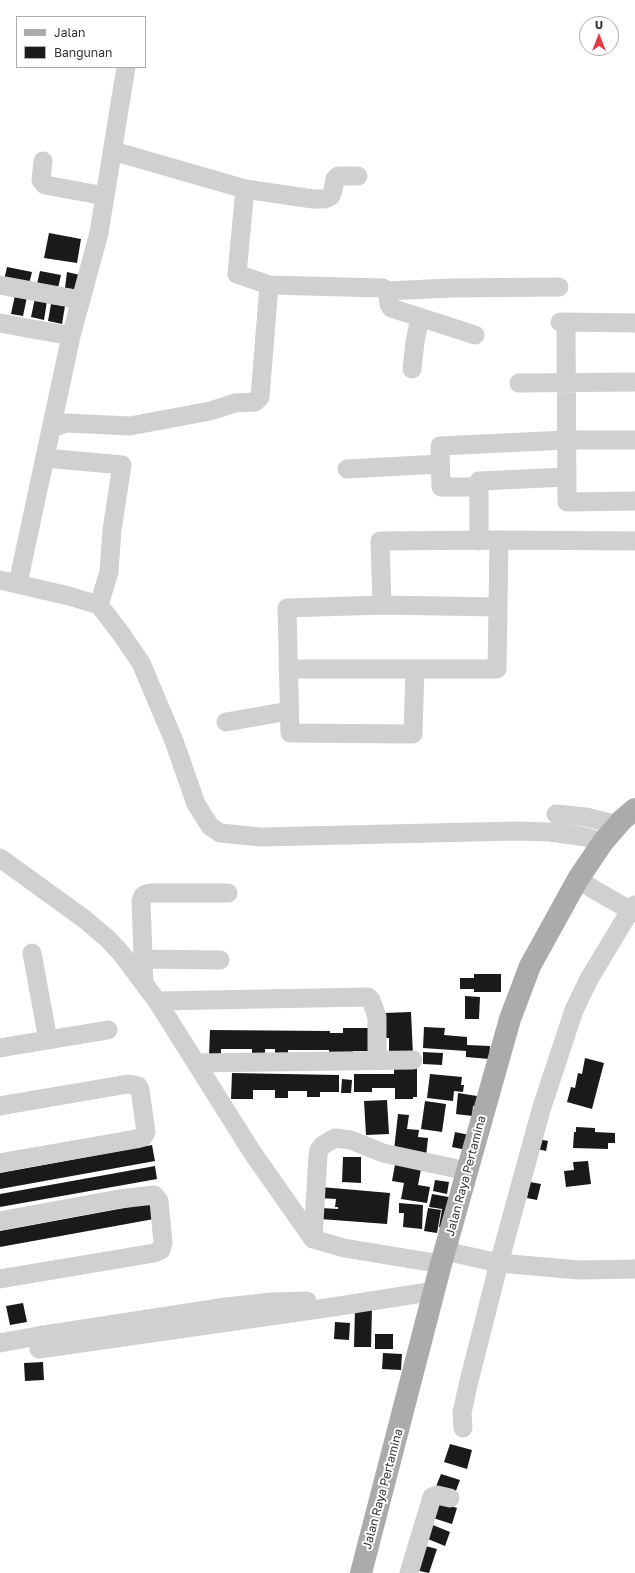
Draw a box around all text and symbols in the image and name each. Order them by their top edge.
legend [16,16,146,68]
north arrow [579,16,619,56]
text: U [595,18,603,31]
text: Jalan [54,25,85,40]
text: Bangunan [54,45,112,60]
street label: Jalan Raya Pertamina [443,1114,489,1238]
street label: Jalan Raya Pertamina [360,1427,406,1551]

